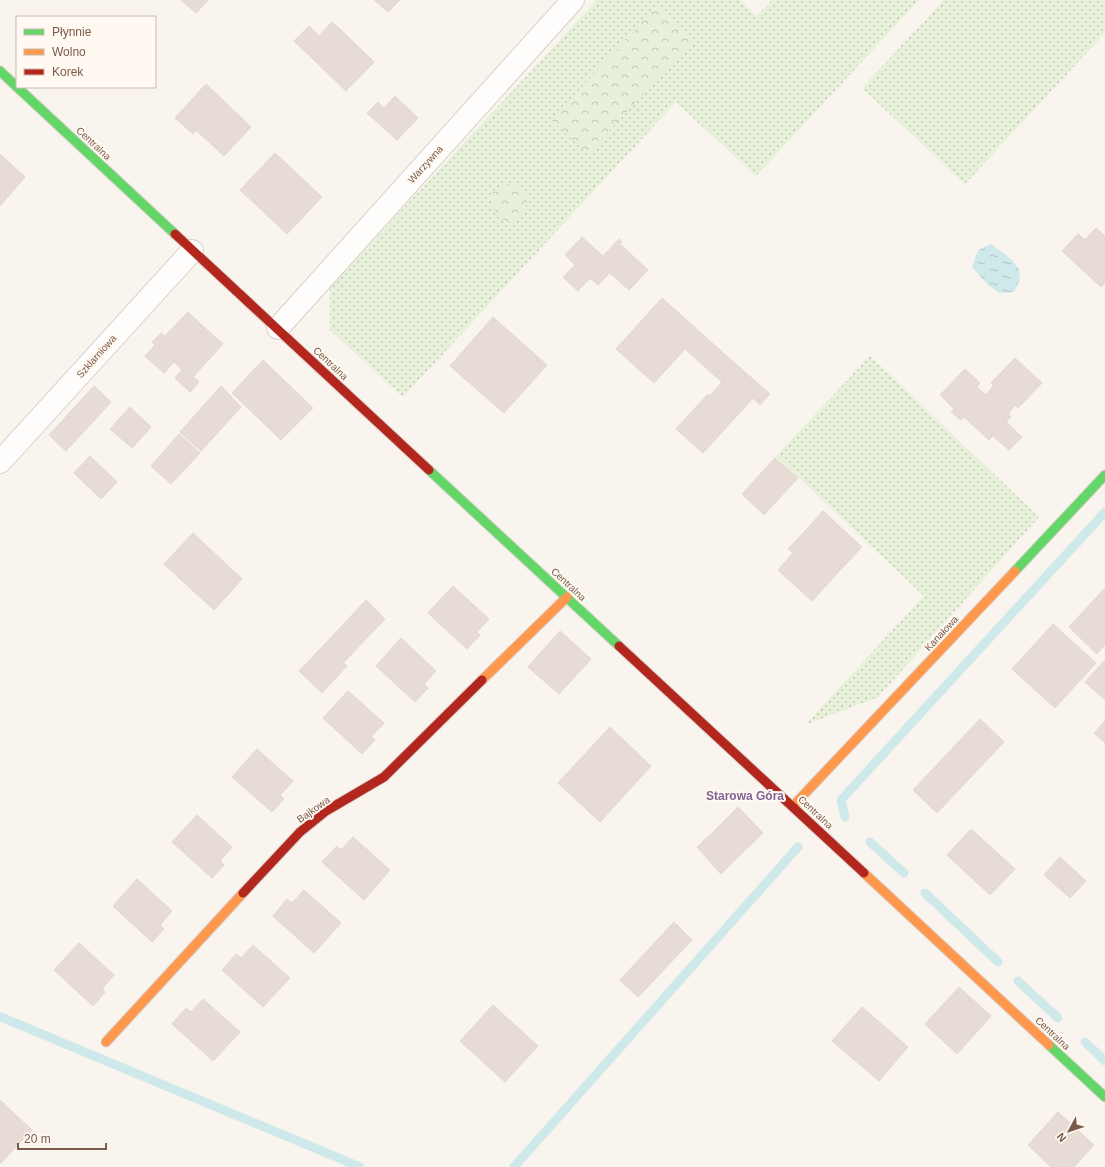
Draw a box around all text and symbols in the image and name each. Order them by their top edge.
legend [16,16,156,88]
text: Płynnie [52,25,92,39]
text: Wolno [52,45,86,59]
text: Korek [52,65,84,79]
street label: Centralna [74,125,114,162]
street label: Warzywna [406,143,445,185]
street label: Szklarniowa [74,332,119,380]
street label: Centralna [311,345,351,382]
street label: Centralna [549,566,589,603]
street label: Kanałowa [922,613,961,653]
district label: Starowa Góra [706,789,784,803]
street label: Bajkowa [295,794,332,825]
street label: Centralna [796,794,836,831]
street label: Centralna [1033,1015,1073,1052]
north arrow [1049,1111,1089,1151]
scale bar [18,1125,106,1151]
text: N [1054,1130,1068,1144]
text: 20 m [24,1132,51,1146]

